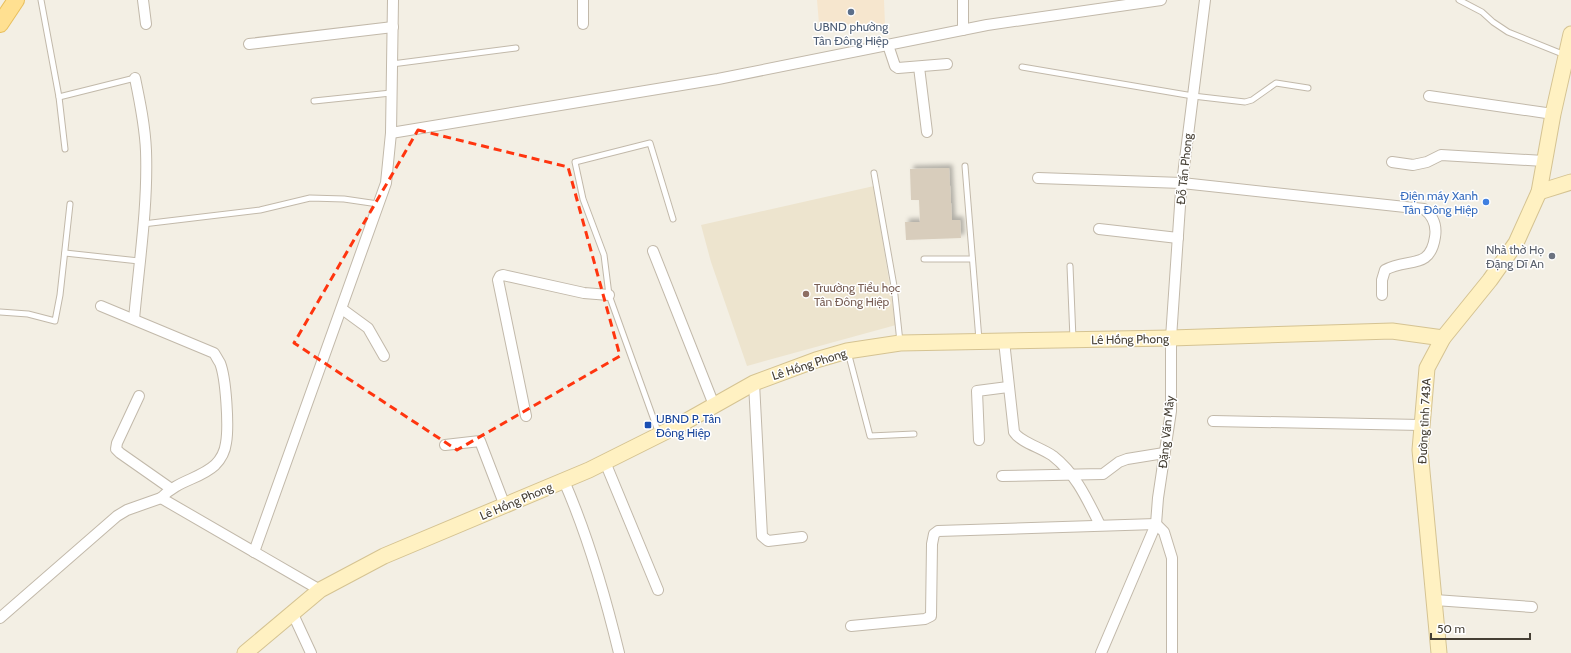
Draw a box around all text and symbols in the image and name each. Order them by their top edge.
marker: UBND phường Tân Đông Hiệp [846,7,856,17]
place label: UBND phường Tân Đông Hiệp [813,19,889,48]
street label: Đỗ Tấn Phong [1173,132,1195,205]
place label: Điện máy Xanh Tân Đông Hiệp [1400,188,1478,217]
marker: Điện máy Xanh Tân Đông Hiệp [1481,197,1491,207]
place label: Nhà thờ Họ Đặng Dĩ An [1486,242,1544,271]
marker: Nhà thờ Họ Đặng Dĩ An [1547,251,1557,261]
place label: Truường Tiểu học Tân Đông Hiệp [814,280,901,309]
marker: Truường Tiểu học Tân Đông Hiệp [801,289,811,299]
street label: Lê Hồng Phong [1091,331,1170,347]
street label: Lê Hồng Phong [770,345,849,383]
street label: Đường tỉnh 743A [1414,377,1434,464]
street label: Đặng Văn Mây [1155,395,1177,469]
place label: UBND P. Tân Đông Hiệp [656,411,721,440]
marker: UBND P. Tân Đông Hiệp [643,420,653,430]
street label: Lê Hồng Phong [477,479,556,523]
scale bar [1431,615,1530,641]
text: 50 m [1437,621,1465,636]

